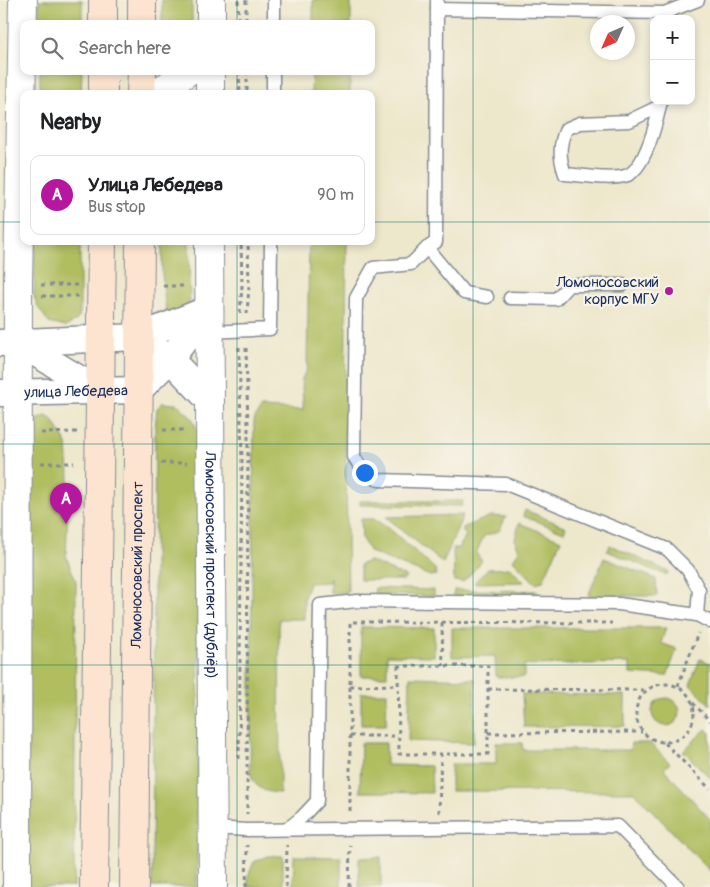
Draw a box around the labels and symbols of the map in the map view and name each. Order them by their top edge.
north arrow [590,15,635,60]
place label: Ломоносовский корпус МГУ [555,273,659,309]
marker: Ломоносовский корпус МГУ [663,285,675,297]
street label: улица Лебедева [23,381,128,403]
street label: Ломоносовский проспект (дублёр) [200,450,221,679]
your location [352,460,378,486]
street label: Ломоносовский проспект [127,481,148,650]
pin: A [50,483,82,524]

